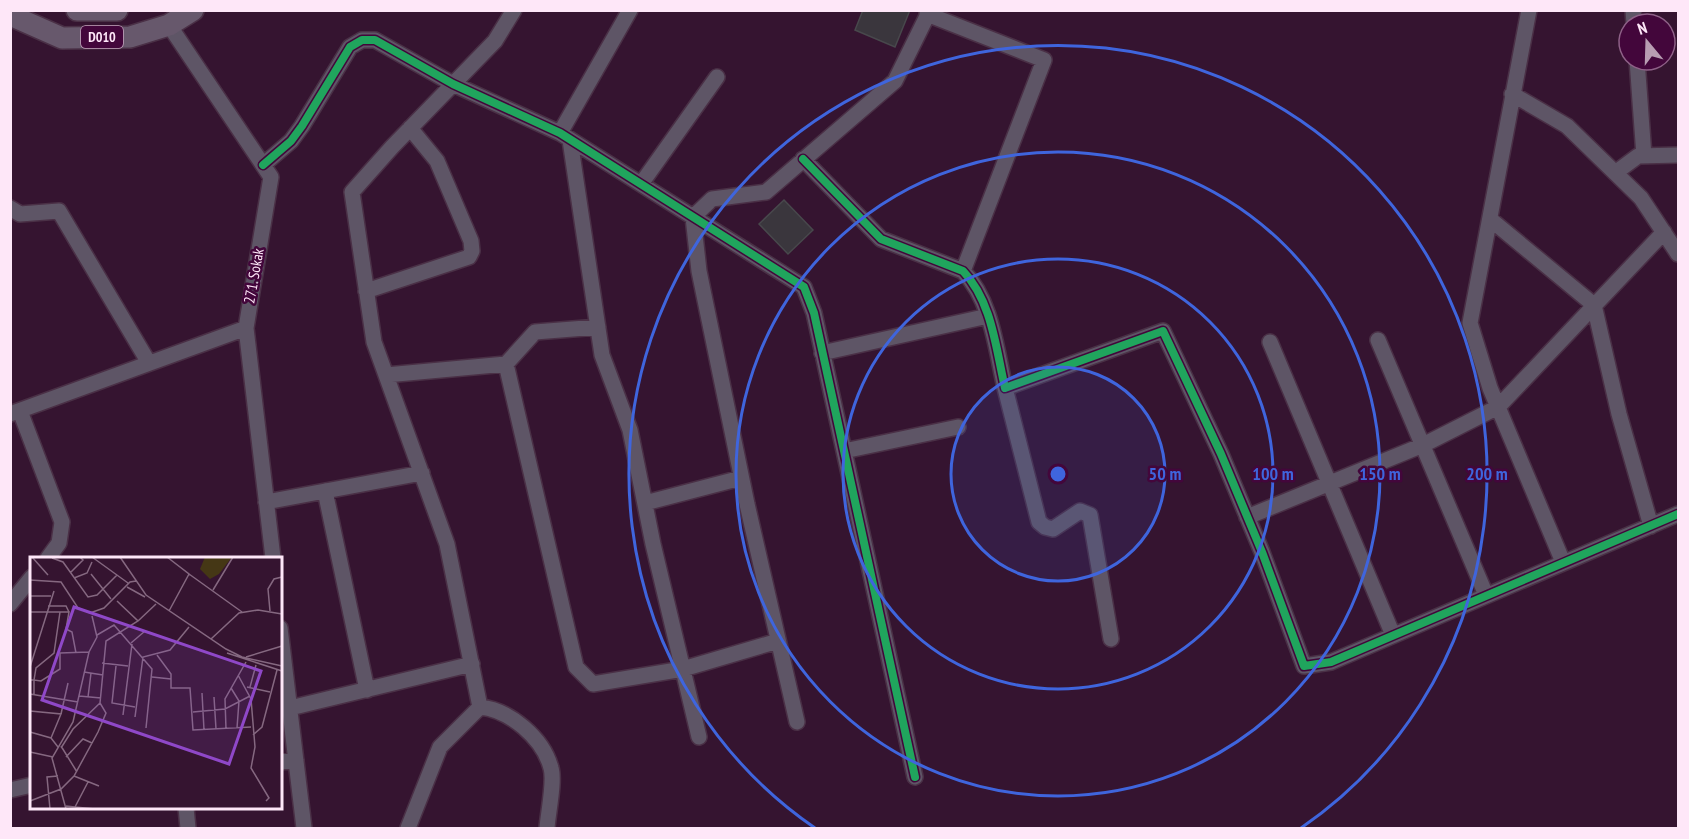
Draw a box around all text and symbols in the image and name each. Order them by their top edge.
north arrow [1617,12,1677,72]
text: N [1635,17,1649,39]
road number: D010 [81,26,123,48]
street label: 271. Sokak [239,247,268,305]
text: 50 m [1149,462,1181,485]
text: 100 m [1252,462,1294,485]
text: 150 m [1359,462,1401,485]
text: 200 m [1466,462,1508,485]
centre of rings [1048,464,1068,484]
inset map [30,557,282,809]

